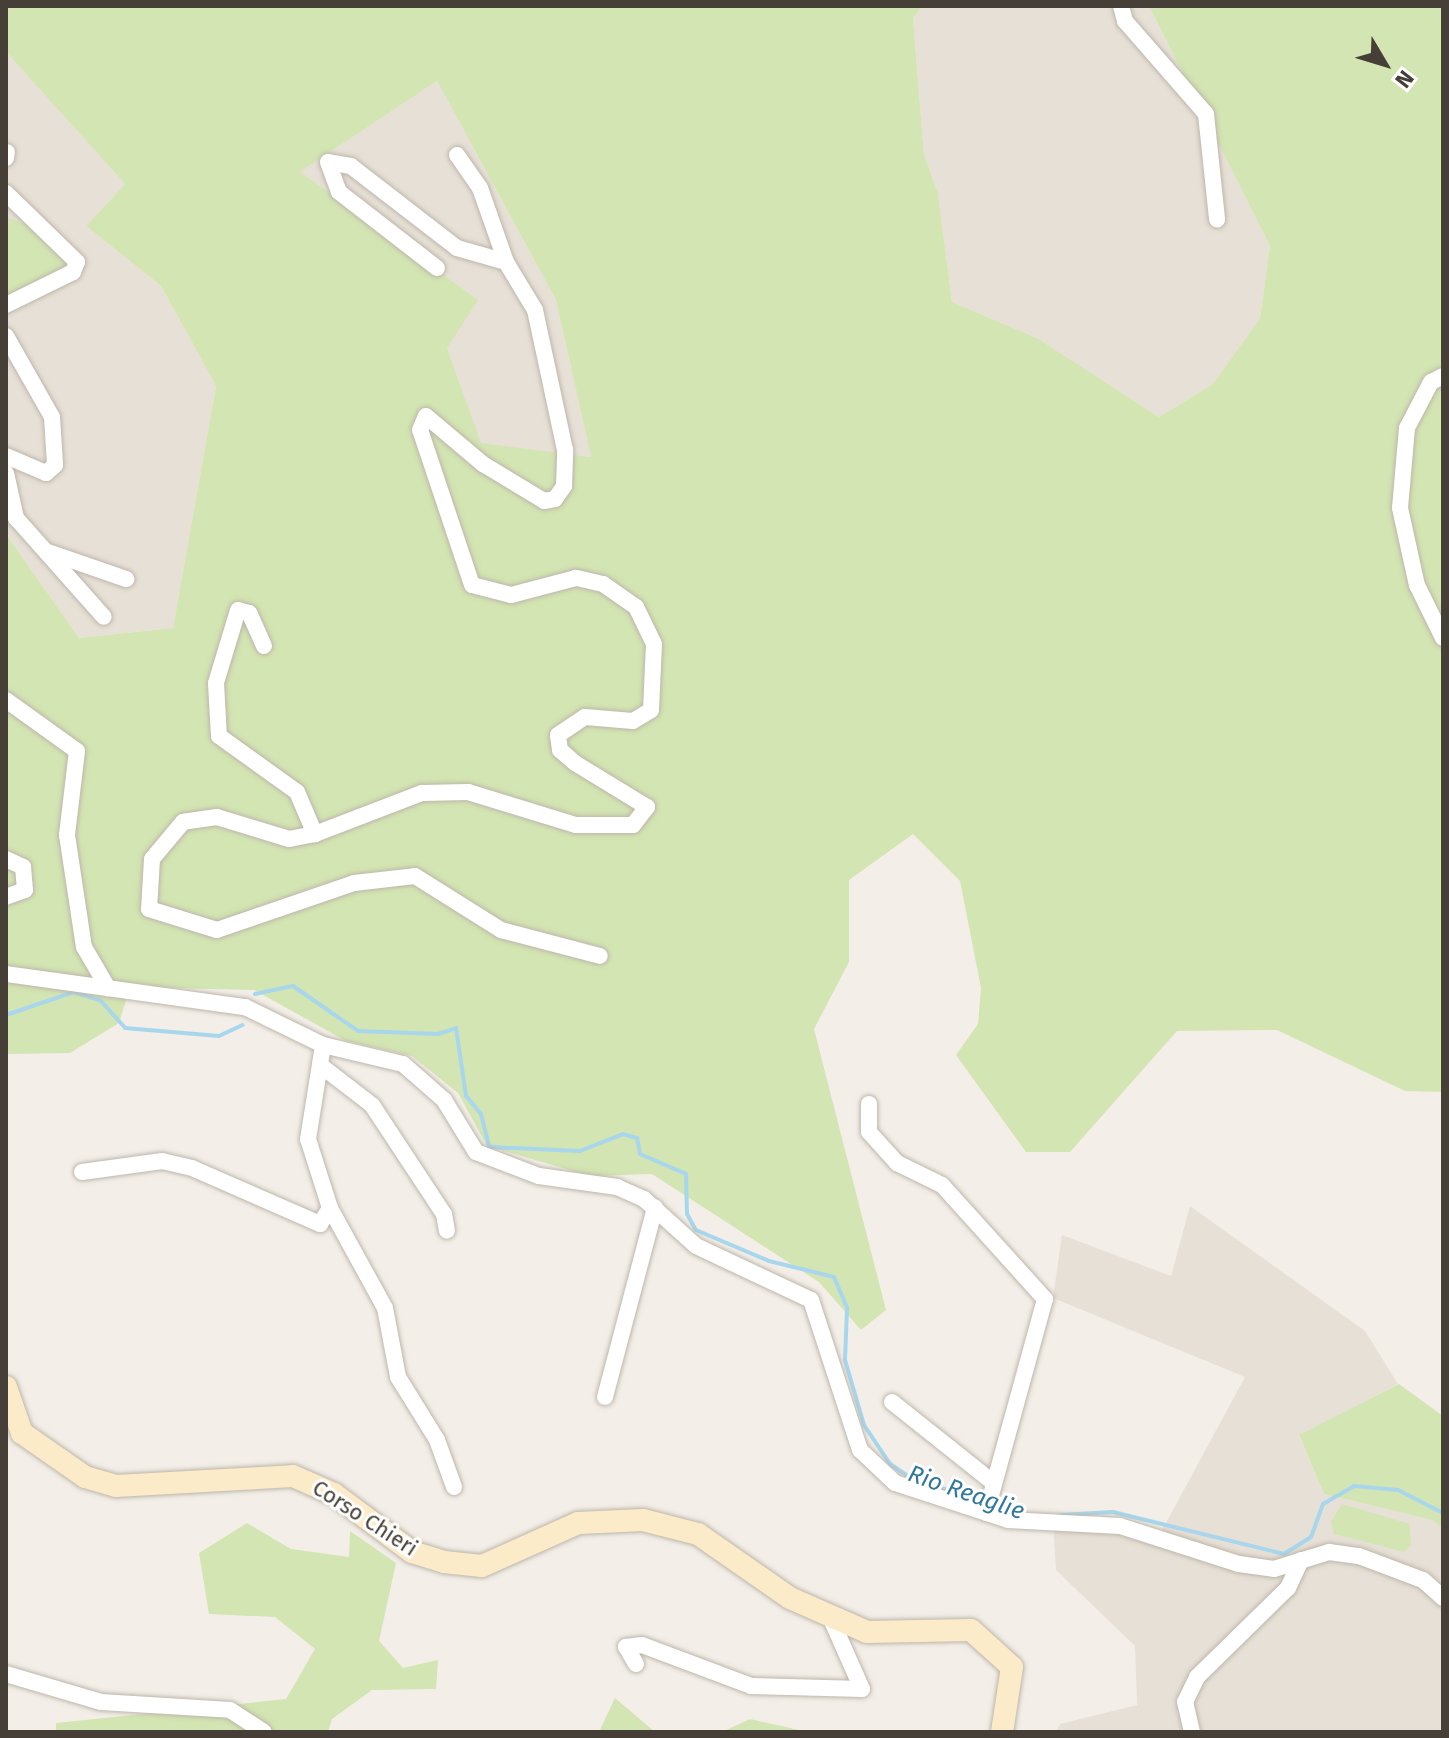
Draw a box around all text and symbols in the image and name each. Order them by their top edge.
north arrow [1345,24,1425,104]
text: N [1389,65,1419,93]
water label: Rio Reaglie [904,1460,1028,1526]
street label: Corso Chieri [308,1474,422,1562]

